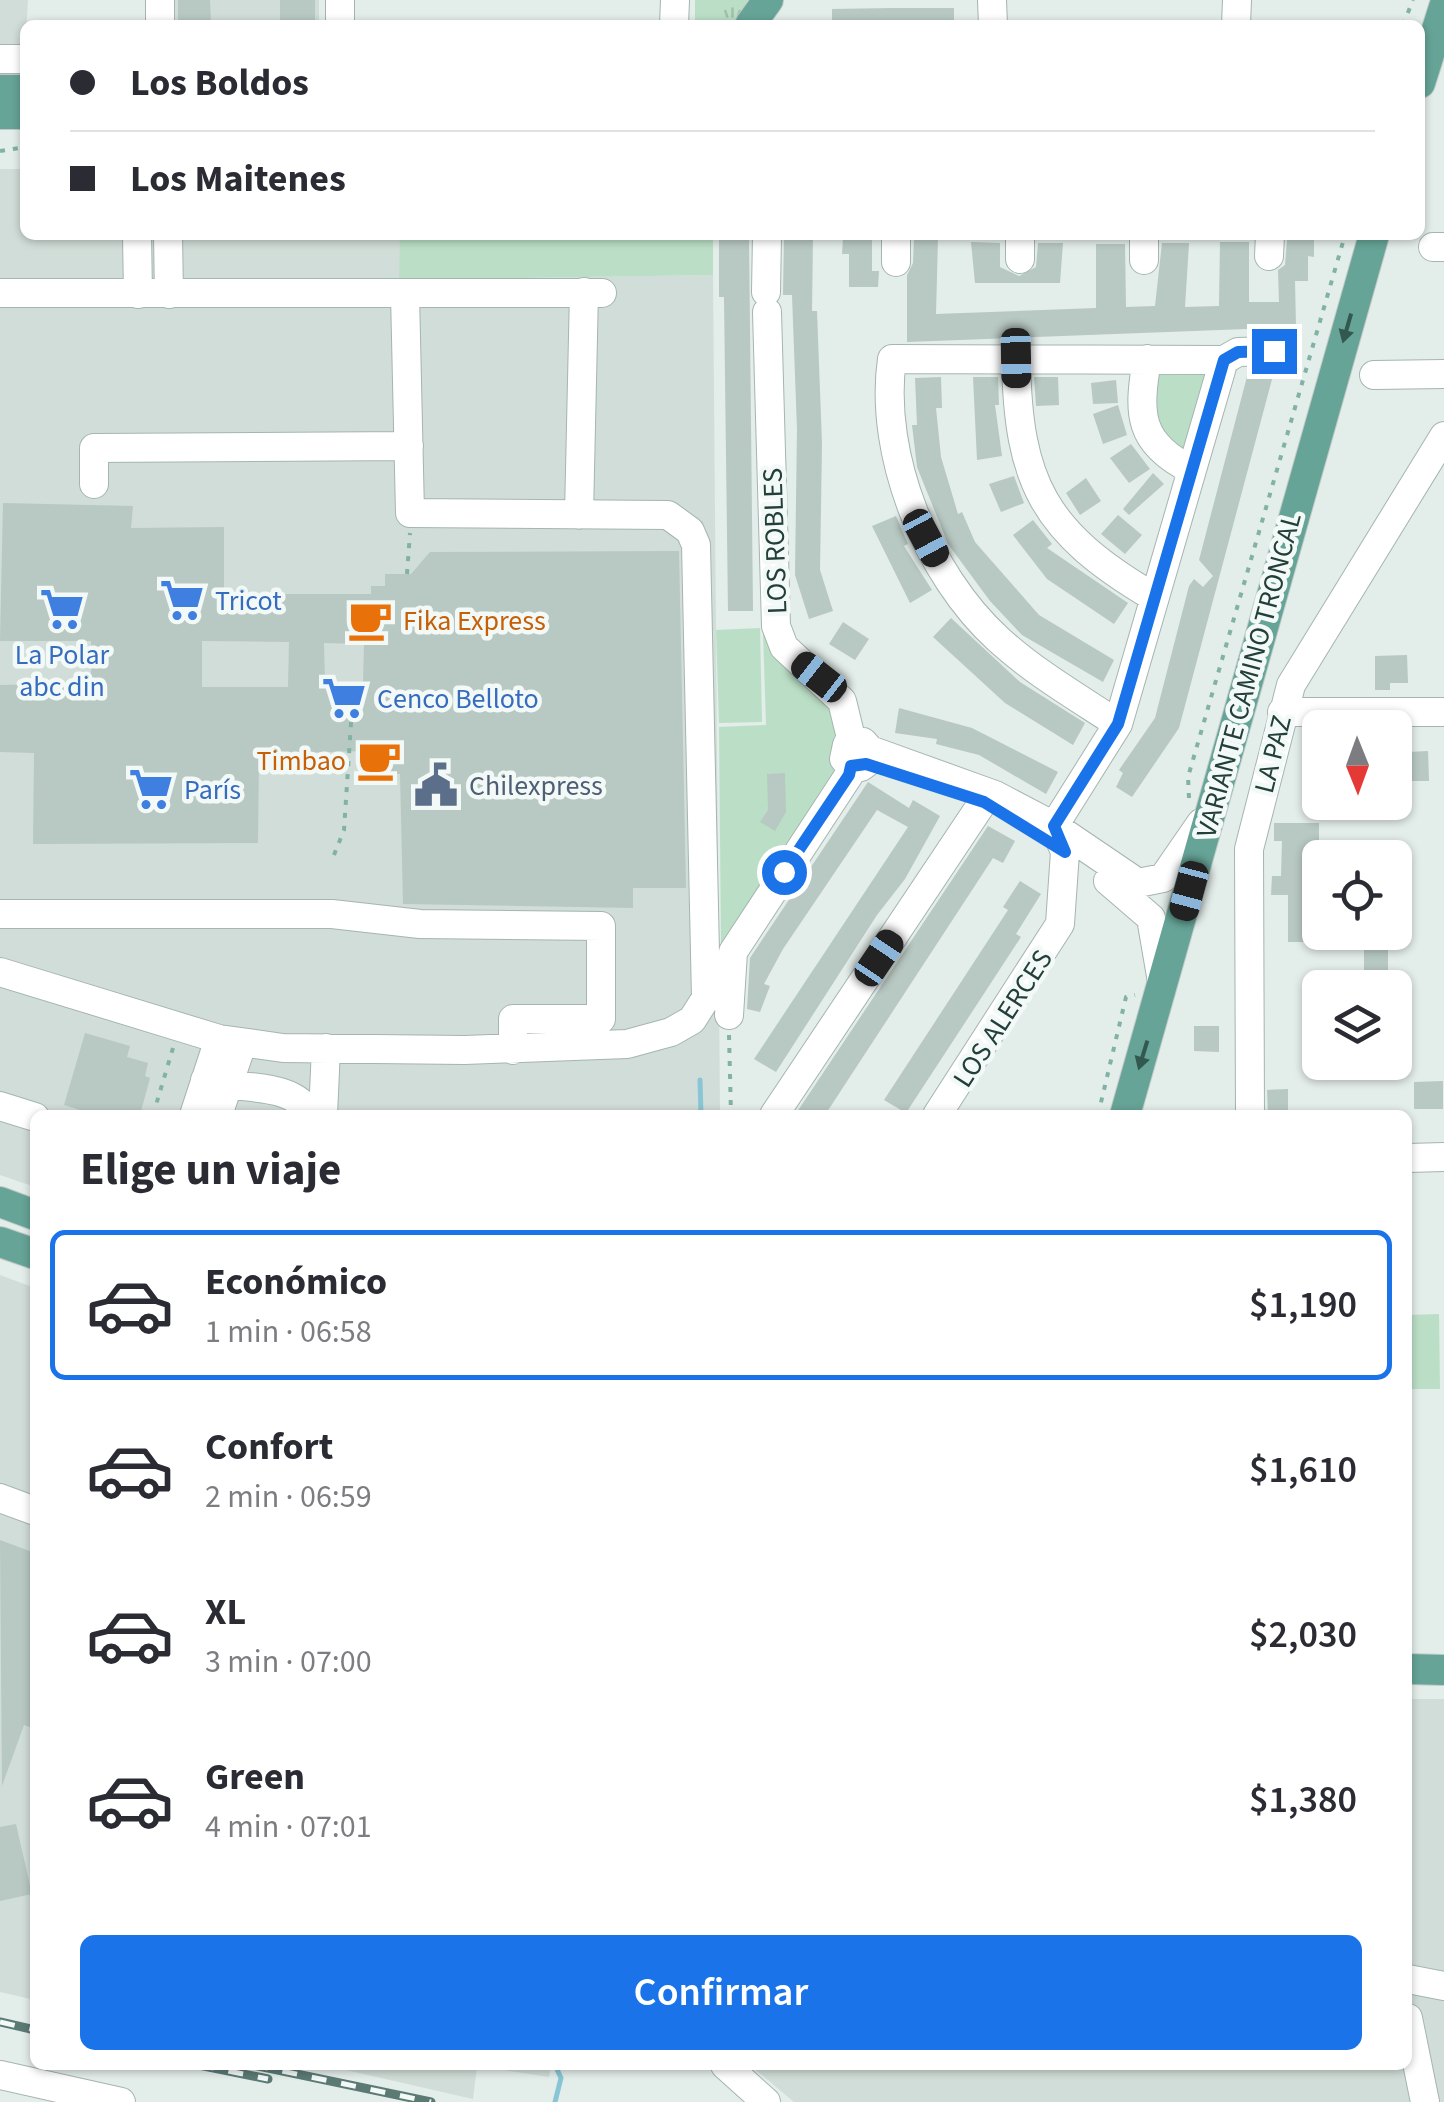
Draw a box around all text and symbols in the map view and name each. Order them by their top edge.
text: Los Boldos [130,56,309,110]
text: Los Maitenes [130,152,346,206]
one-way arrow [1339,314,1354,344]
car [1000,328,1032,388]
route end [1252,329,1297,374]
street label: LOS ROBLES [752,467,798,615]
car [899,504,953,572]
street label: VARIANTE CAMINO TRONCAL [1186,508,1312,842]
supermarket icon: Tricot [158,576,206,624]
place label: Tricot [215,581,282,621]
supermarket icon: La Polar abc din [38,585,86,633]
cafe icon: Fika Express [346,596,394,644]
place label: Fika Express [403,601,546,641]
place label: La Polar abc din [15,635,110,707]
car [786,647,852,707]
supermarket icon: Cenco Belloto [320,674,368,722]
place label: Cenco Belloto [377,679,539,719]
north arrow [1302,710,1412,820]
map controls [1302,710,1412,1080]
street label: LA PAZ [1244,711,1302,797]
cafe icon: Timbao [355,736,403,784]
place label: Timbao [257,741,346,781]
public building icon: Chilexpress [412,761,460,809]
supermarket icon: París [127,765,175,813]
place label: Chilexpress [469,766,603,806]
place label: París [184,770,241,810]
button: locate [1302,840,1412,950]
route start [762,850,807,895]
car [1167,858,1211,924]
car [850,925,908,991]
street label: LOS ALERCES [943,942,1062,1095]
button: layers [1302,970,1412,1080]
one-way arrow [1135,1040,1150,1071]
text: Elige un viaje [80,1138,341,1202]
text: Económico [205,1255,387,1309]
icon: car [85,1260,175,1350]
text: $1,190 [1249,1278,1357,1332]
text: 1 min · 06:58 [205,1309,372,1355]
text: Confort [205,1420,333,1474]
icon: car [85,1425,175,1515]
text: $1,610 [1249,1443,1357,1497]
text: 2 min · 06:59 [205,1474,372,1520]
text: XL [205,1585,246,1639]
icon: car [85,1590,175,1680]
text: $2,030 [1249,1608,1357,1662]
text: 3 min · 07:00 [205,1639,372,1685]
text: Green [205,1750,305,1804]
icon: car [85,1755,175,1845]
text: $1,380 [1249,1773,1357,1827]
text: 4 min · 07:01 [205,1804,372,1850]
button: Confirmar [80,1935,1362,2050]

